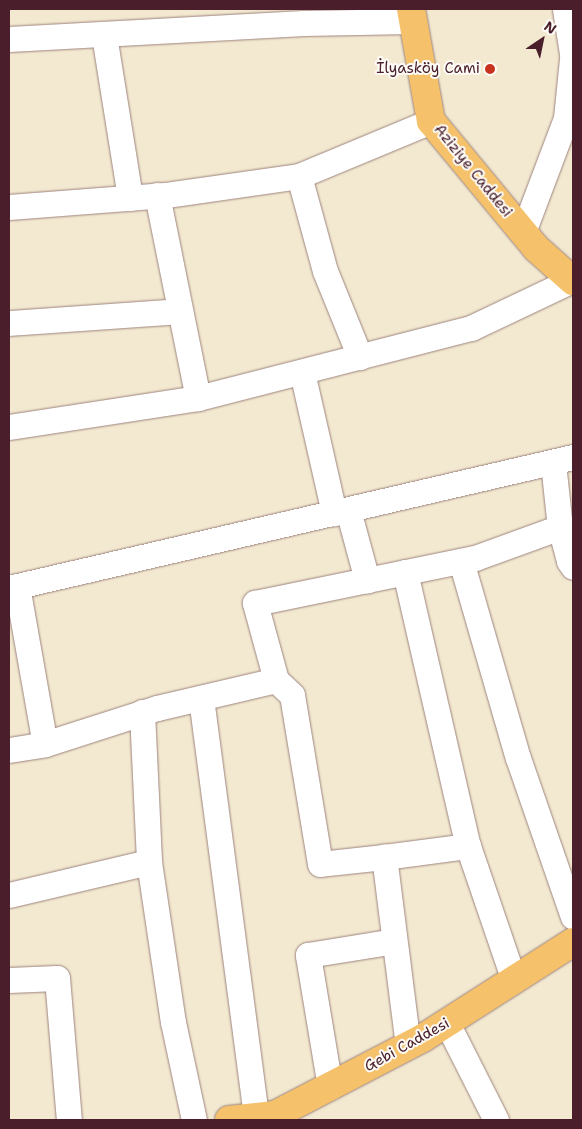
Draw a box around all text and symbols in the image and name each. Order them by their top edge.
north arrow [517,15,567,65]
text: N [541,17,560,38]
place label: İlyasköy Cami [376,60,480,78]
marker: İlyasköy Cami [484,63,496,75]
street label: Aziziye Caddesi [430,121,516,221]
street label: Gebi Caddesi [361,1014,453,1076]

